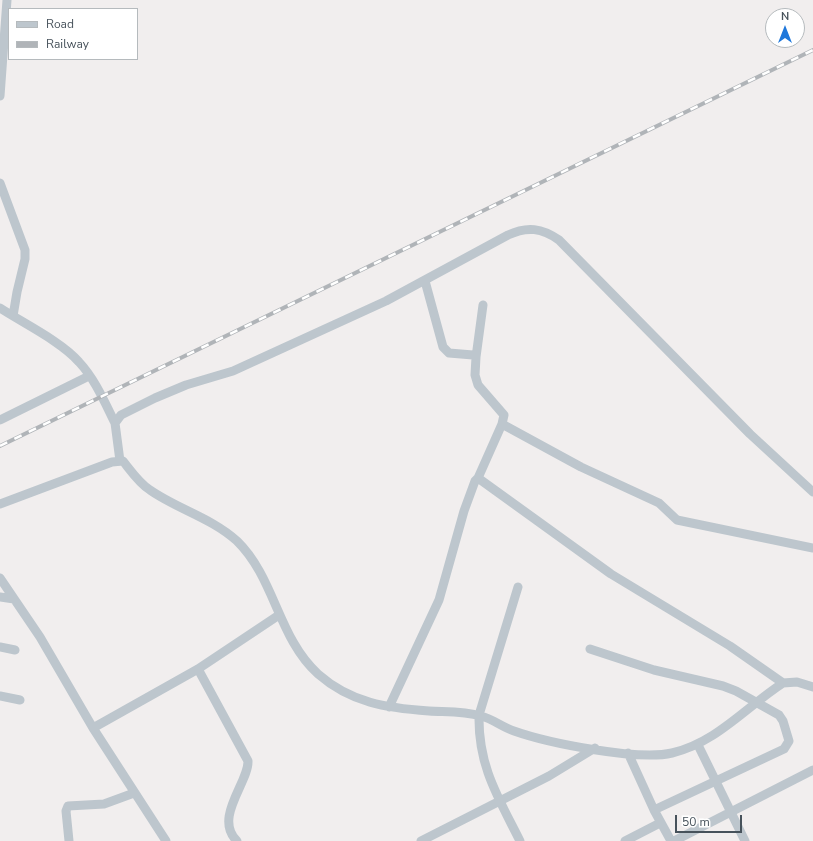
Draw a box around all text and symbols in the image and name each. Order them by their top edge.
legend [8,8,138,60]
north arrow [765,8,805,48]
text: N [781,9,789,24]
text: Road [46,16,74,32]
text: Railway [46,36,89,52]
scale bar [677,807,744,833]
text: 50 m [682,814,710,830]

